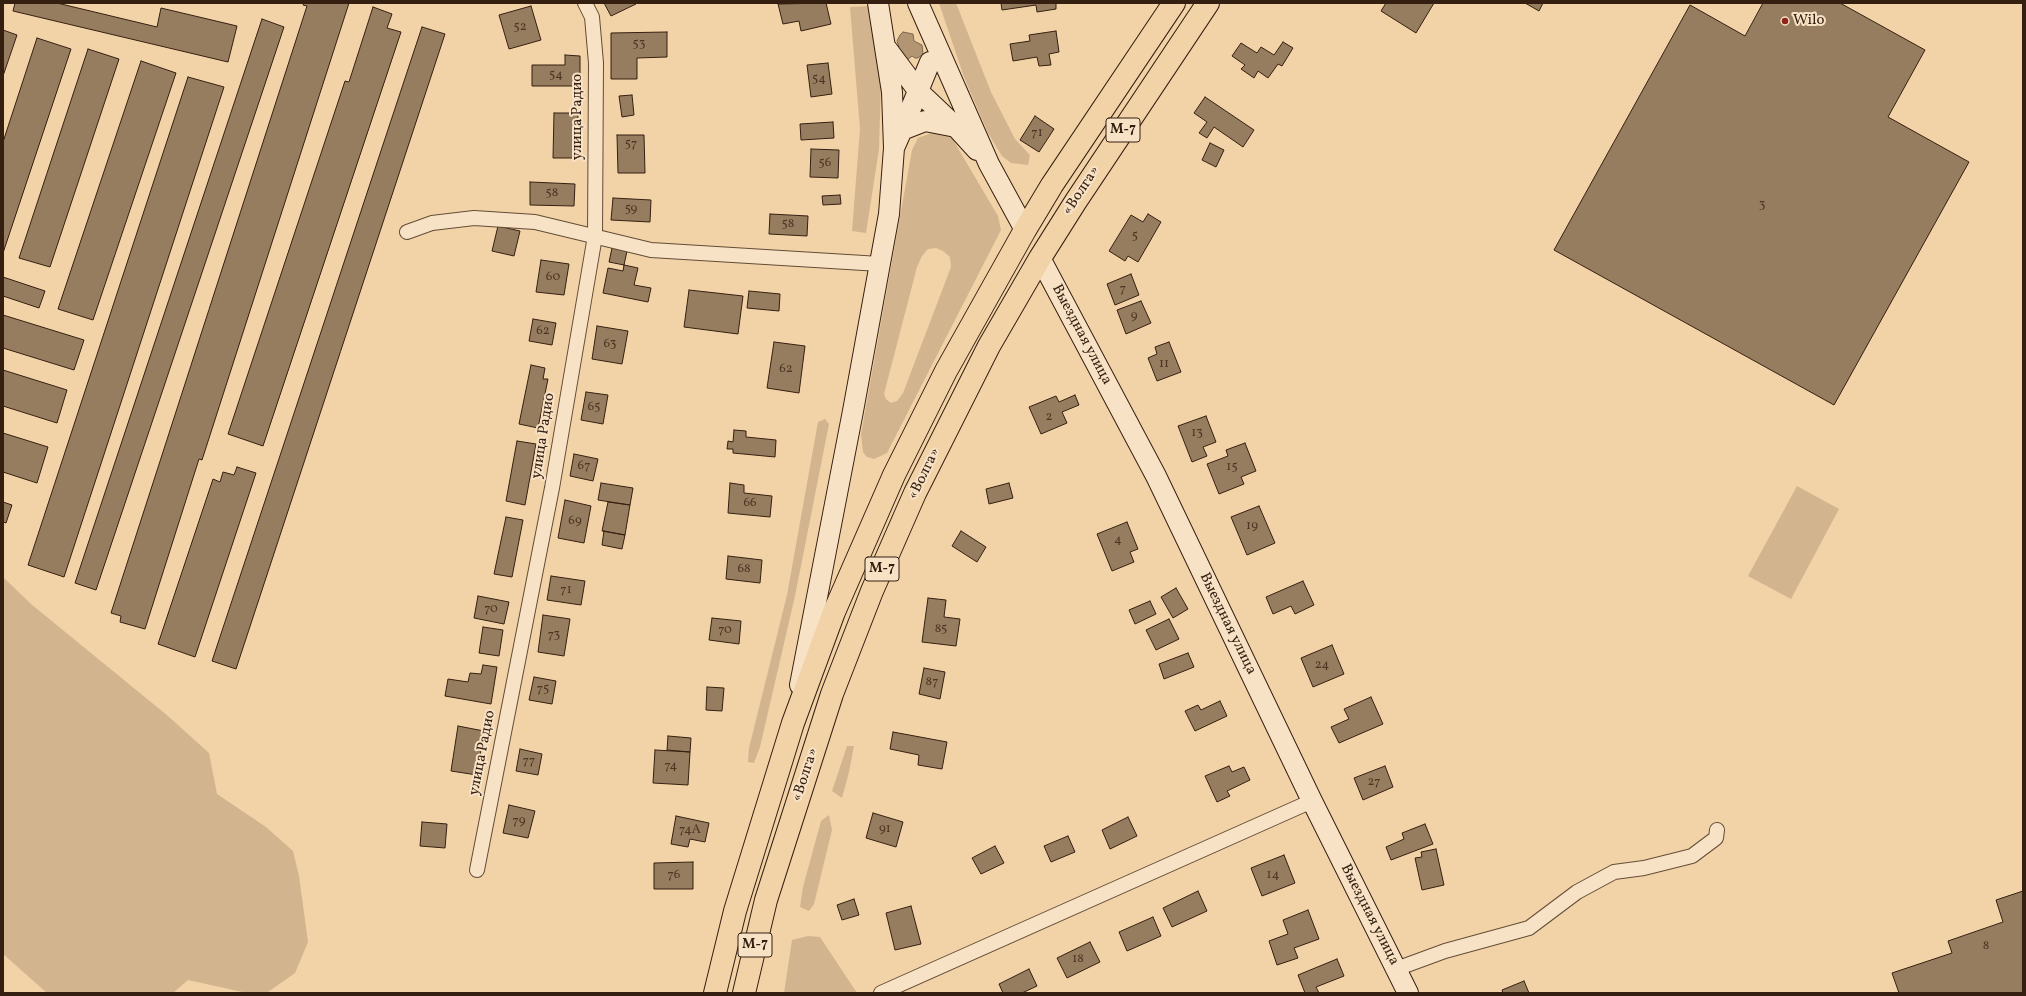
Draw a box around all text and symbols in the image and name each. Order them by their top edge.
place label: Wilo [1793,12,1825,30]
marker: Wilo [1780,16,1790,26]
house number: 52 [513,20,527,36]
house number: 53 [633,37,645,53]
house number: 54 [549,68,563,84]
house number: 54 [812,72,826,88]
street label: улица Радио [569,74,587,160]
road number: М-7 [1106,118,1140,142]
house number: 71 [1031,126,1043,142]
house number: 57 [625,137,637,153]
house number: 56 [819,156,831,172]
street label: «Волга» [1059,163,1105,219]
house number: 58 [546,186,558,202]
house number: 3 [1759,198,1765,214]
house number: 59 [625,202,637,218]
house number: 58 [782,217,794,233]
house number: 5 [1132,229,1138,245]
house number: 60 [546,270,560,286]
street label: Выездная улица [1047,282,1115,388]
house number: 7 [1120,282,1126,298]
house number: 9 [1131,309,1137,325]
house number: 62 [536,324,550,340]
house number: 63 [603,337,617,353]
house number: 11 [1159,357,1169,373]
house number: 62 [779,362,793,378]
street label: улица Радио [528,392,560,480]
house number: 65 [588,400,600,416]
house number: 2 [1046,410,1052,426]
house number: 13 [1191,426,1203,442]
street label: «Волга» [905,445,945,503]
house number: 67 [578,459,590,475]
house number: 15 [1226,460,1238,476]
house number: 66 [743,496,757,512]
house number: 69 [568,514,582,530]
house number: 19 [1246,519,1258,535]
house number: 4 [1114,533,1122,549]
road number: М-7 [865,557,899,581]
house number: 68 [737,562,751,578]
street label: Выездная улица [1195,570,1259,678]
house number: 71 [560,583,572,599]
house number: 70 [484,602,498,618]
house number: 85 [935,622,947,638]
house number: 70 [718,623,732,639]
house number: 73 [548,628,560,644]
house number: 24 [1315,658,1329,674]
house number: 87 [926,675,938,691]
house number: 75 [537,682,549,698]
street label: улица Радио [466,709,500,797]
street label: «Волга» [789,746,823,804]
house number: 77 [523,754,535,770]
house number: 74 [665,759,677,775]
house number: 27 [1368,775,1380,791]
house number: 79 [513,814,525,830]
house number: 91 [879,822,891,838]
house number: 74А [679,823,701,839]
street label: Выездная улица [1336,861,1402,969]
house number: 76 [668,868,680,884]
house number: 14 [1267,868,1279,884]
road number: М-7 [738,933,772,957]
house number: 8 [1983,939,1989,955]
house number: 18 [1072,952,1084,968]

